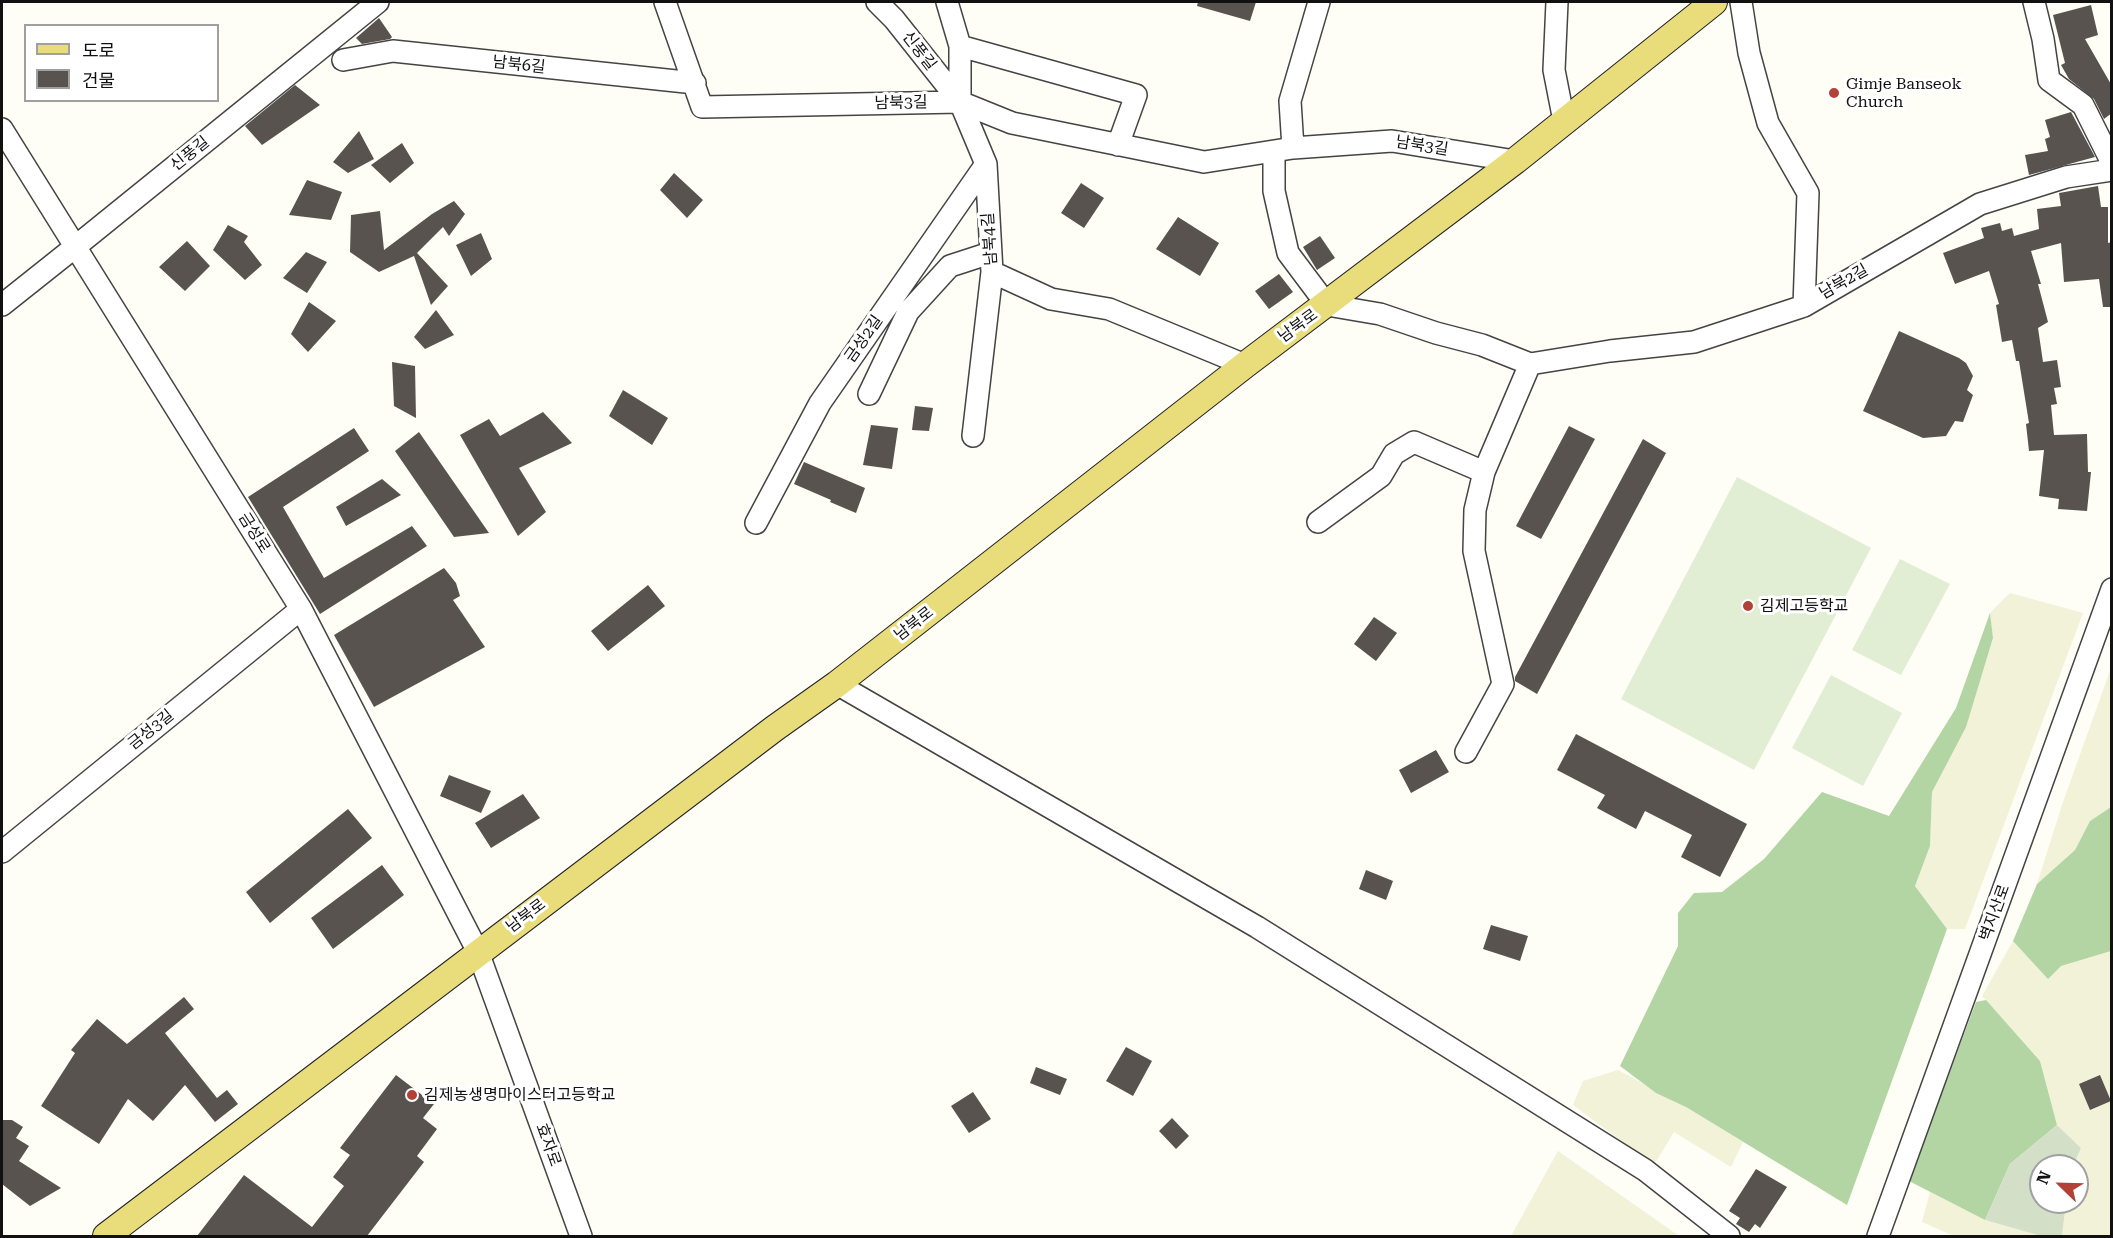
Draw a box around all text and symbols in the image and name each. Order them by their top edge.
legend [24,24,219,102]
street label: 신풍길 [898,28,940,74]
text: 도로 [82,40,115,61]
street label: 남북6길 [492,53,546,77]
text: 건물 [82,70,115,91]
place label: Gimje Banseok Church [1846,74,1962,112]
marker: Gimje Banseok Church [1827,86,1841,100]
street label: 남북3길 [874,93,928,113]
street label: 남북3길 [1394,132,1450,160]
street label: 신풍길 [167,133,213,175]
street label: 남북4길 [979,212,1001,266]
street label: 남북2길 [1816,260,1872,304]
street label: 남북로 [1274,305,1322,347]
street label: 금성2길 [841,312,887,366]
street label: 금성로 [234,509,274,557]
place label: 김제고등학교 [1760,596,1848,616]
marker: 김제고등학교 [1741,599,1755,613]
street label: 남북로 [891,603,937,645]
street label: 금성3길 [124,706,178,754]
street label: 벽지산로 [1976,882,2014,944]
street label: 남북로 [503,895,549,937]
place label: 김제농생명마이스터고등학교 [424,1085,615,1105]
marker: 김제농생명마이스터고등학교 [405,1088,419,1102]
street label: 효자로 [531,1121,565,1169]
north arrow [2029,1154,2089,1214]
text: N [2033,1168,2055,1187]

